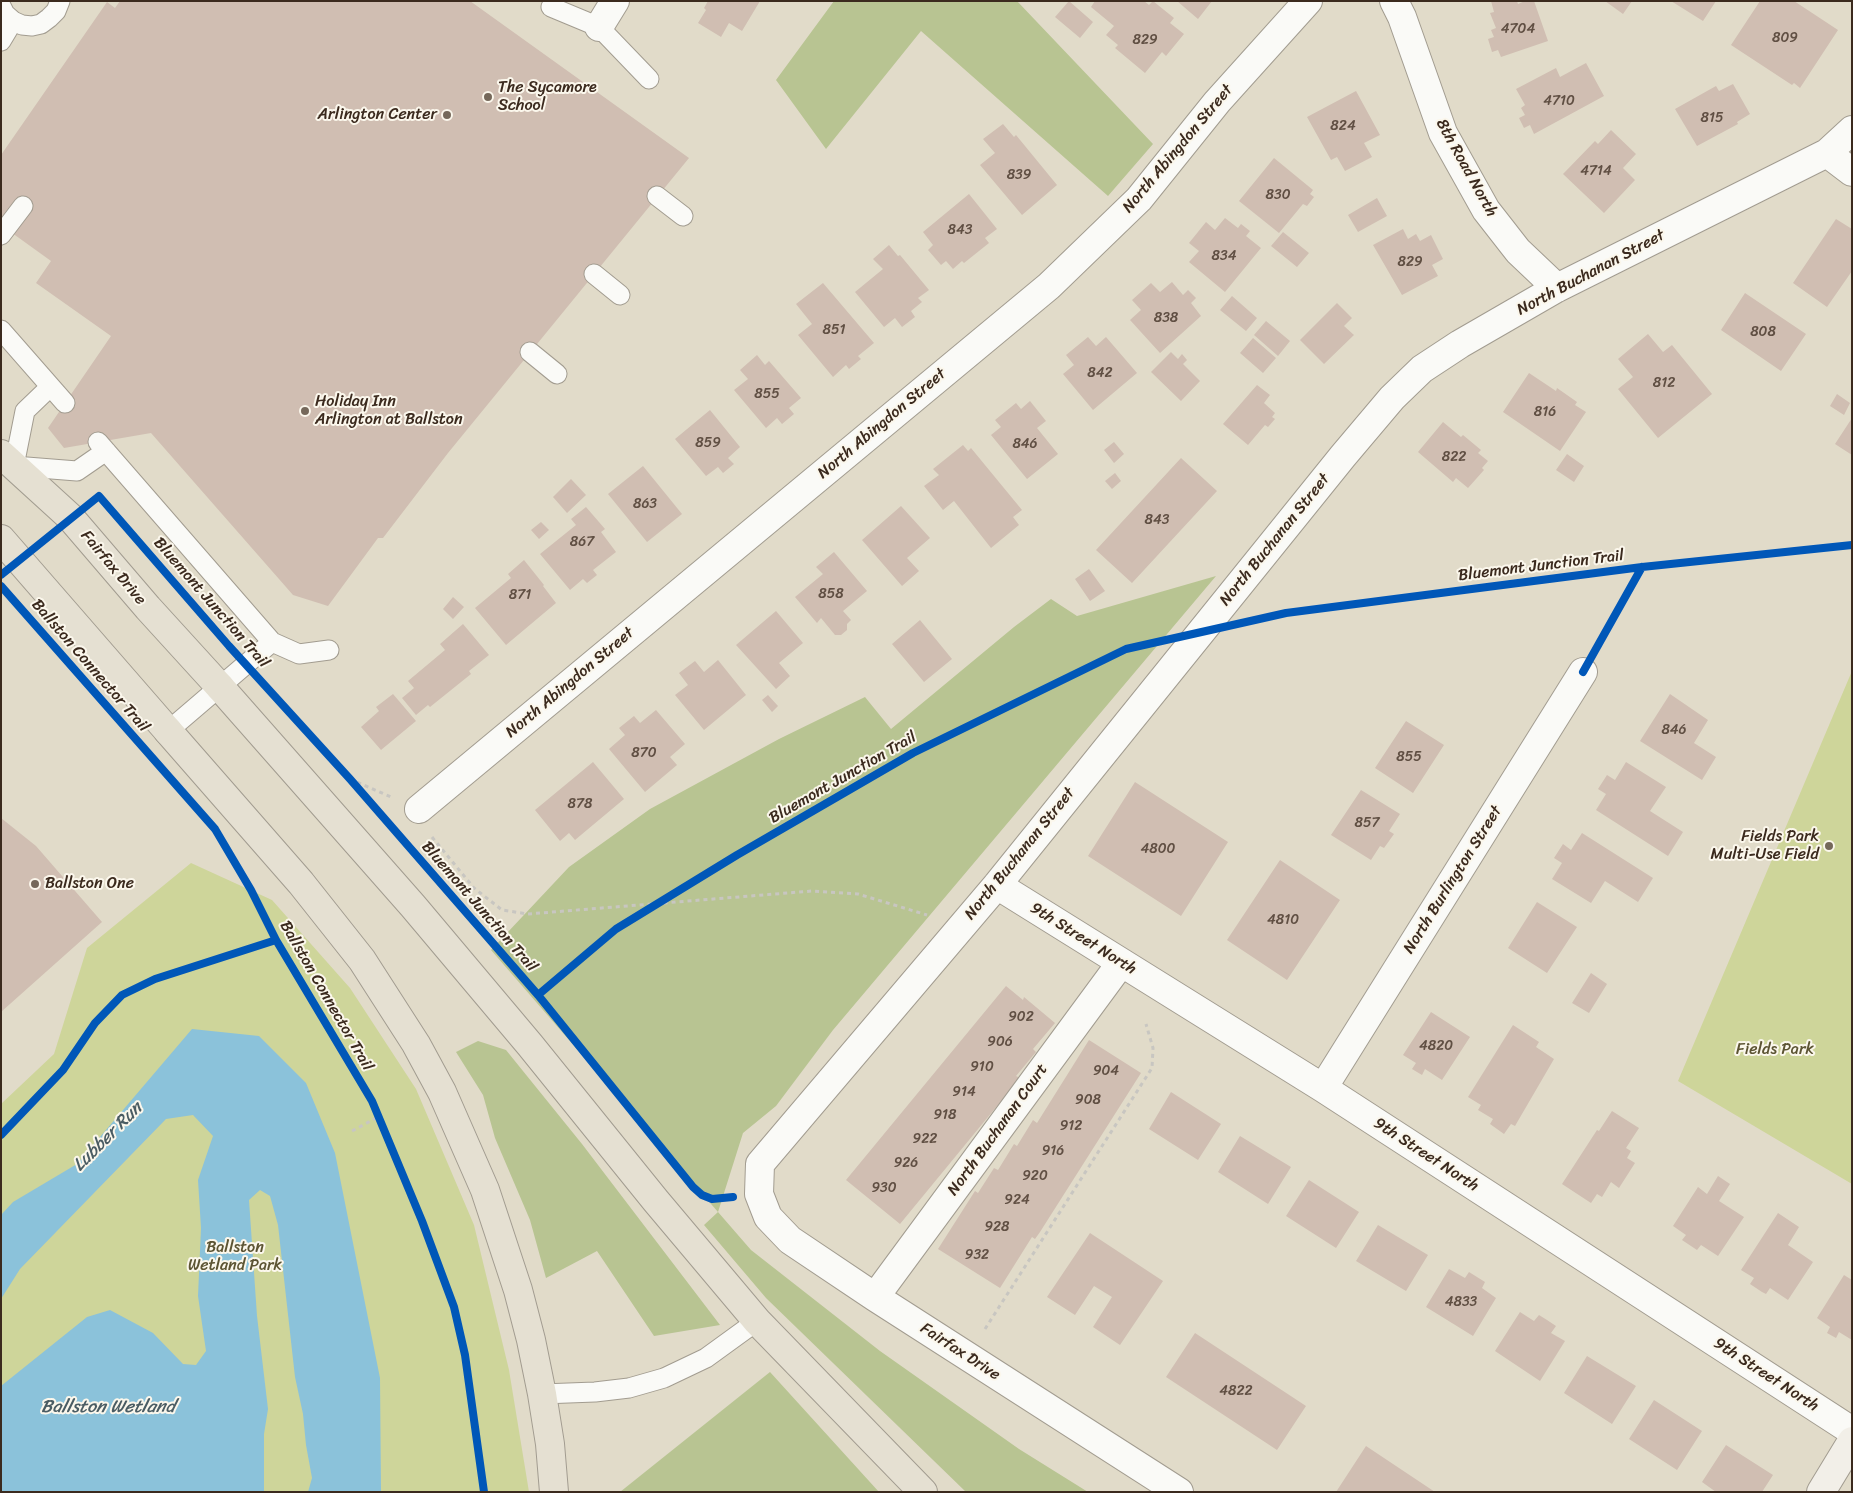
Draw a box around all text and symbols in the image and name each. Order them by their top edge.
house number: 4704 [1501,21,1535,37]
house number: 809 [1772,30,1798,46]
house number: 829 [1132,32,1158,48]
place label: The Sycamore School [498,78,597,116]
street label: North Abingdon Street [1119,81,1237,217]
marker: The Sycamore School [482,91,494,103]
house number: 4710 [1543,93,1575,109]
place label: Arlington Center [318,105,437,125]
marker: Arlington Center [441,109,453,121]
house number: 815 [1700,110,1724,126]
street label: 8th Road North [1431,116,1501,220]
house number: 824 [1330,118,1356,134]
house number: 4714 [1580,163,1612,179]
house number: 839 [1007,167,1031,183]
house number: 830 [1266,187,1290,203]
house number: 843 [948,222,972,238]
street label: North Buchanan Street [1514,226,1668,320]
house number: 834 [1212,248,1236,264]
house number: 829 [1397,254,1423,270]
house number: 838 [1154,310,1178,326]
house number: 851 [822,322,846,338]
house number: 808 [1750,324,1776,340]
street label: North Abingdon Street [814,365,950,483]
house number: 842 [1087,365,1113,381]
house number: 812 [1653,375,1675,391]
house number: 855 [754,386,780,402]
place label: Holiday Inn Arlington at Ballston [315,392,463,430]
house number: 816 [1534,404,1556,420]
marker: Holiday Inn Arlington at Ballston [299,405,311,417]
house number: 859 [695,435,721,451]
house number: 846 [1012,436,1038,452]
house number: 822 [1442,449,1466,465]
street label: North Buchanan Street [1216,470,1334,610]
house number: 863 [633,496,657,512]
house number: 843 [1145,512,1169,528]
street label: Fairfax Drive [76,527,150,609]
street label: Bluemont Junction Trail [149,534,273,672]
house number: 867 [570,534,594,550]
street label: Bluemont Junction Trail [1457,546,1625,586]
house number: 858 [818,586,844,602]
house number: 871 [509,587,531,603]
street label: Ballston Connector Trail [27,596,153,736]
street label: North Abingdon Street [502,624,638,742]
house number: 846 [1661,722,1687,738]
street label: Bluemont Junction Trail [766,728,920,828]
house number: 870 [631,745,657,761]
house number: 855 [1396,749,1422,765]
street label: North Buchanan Street [961,784,1079,924]
house number: 878 [568,796,592,812]
street label: North Burlington Street [1400,803,1506,957]
house number: 857 [1355,815,1379,831]
place label: Fields Park Multi-Use Field [1711,827,1819,865]
street label: Bluemont Junction Trail [417,838,541,976]
marker: Fields Park Multi-Use Field [1823,840,1835,852]
house number: 4800 [1141,841,1175,857]
place label: Ballston One [45,874,134,894]
marker: Ballston One [29,878,41,890]
street label: 9th Street North [1027,899,1139,979]
house number: 4810 [1267,912,1299,928]
street label: Ballston Connector Trail [275,918,377,1074]
house number: 902 [1008,1009,1034,1025]
house number: 906 [987,1034,1013,1050]
house number: 4820 [1419,1038,1453,1054]
park label: Fields Park [1736,1040,1814,1060]
house number: 910 [970,1059,994,1075]
street label: North Buchanan Court [944,1060,1052,1200]
house number: 904 [1093,1063,1119,1079]
house number: 914 [952,1084,976,1100]
house number: 908 [1075,1092,1101,1108]
water label: Lubber Run [69,1098,147,1176]
house number: 918 [933,1107,957,1123]
street label: 9th Street North [1370,1114,1482,1196]
house number: 912 [1060,1118,1082,1134]
house number: 922 [913,1131,937,1147]
house number: 916 [1042,1143,1064,1159]
house number: 926 [894,1155,918,1171]
house number: 920 [1022,1168,1048,1184]
house number: 930 [871,1180,897,1196]
house number: 924 [1004,1192,1030,1208]
house number: 928 [984,1219,1010,1235]
park label: Ballston Wetland Park [188,1238,282,1276]
house number: 932 [965,1247,989,1263]
house number: 4833 [1445,1294,1477,1310]
street label: Fairfax Drive [917,1319,1003,1385]
street label: 9th Street North [1710,1334,1822,1416]
house number: 4822 [1219,1383,1253,1399]
water label: Ballston Wetland [41,1396,175,1418]

